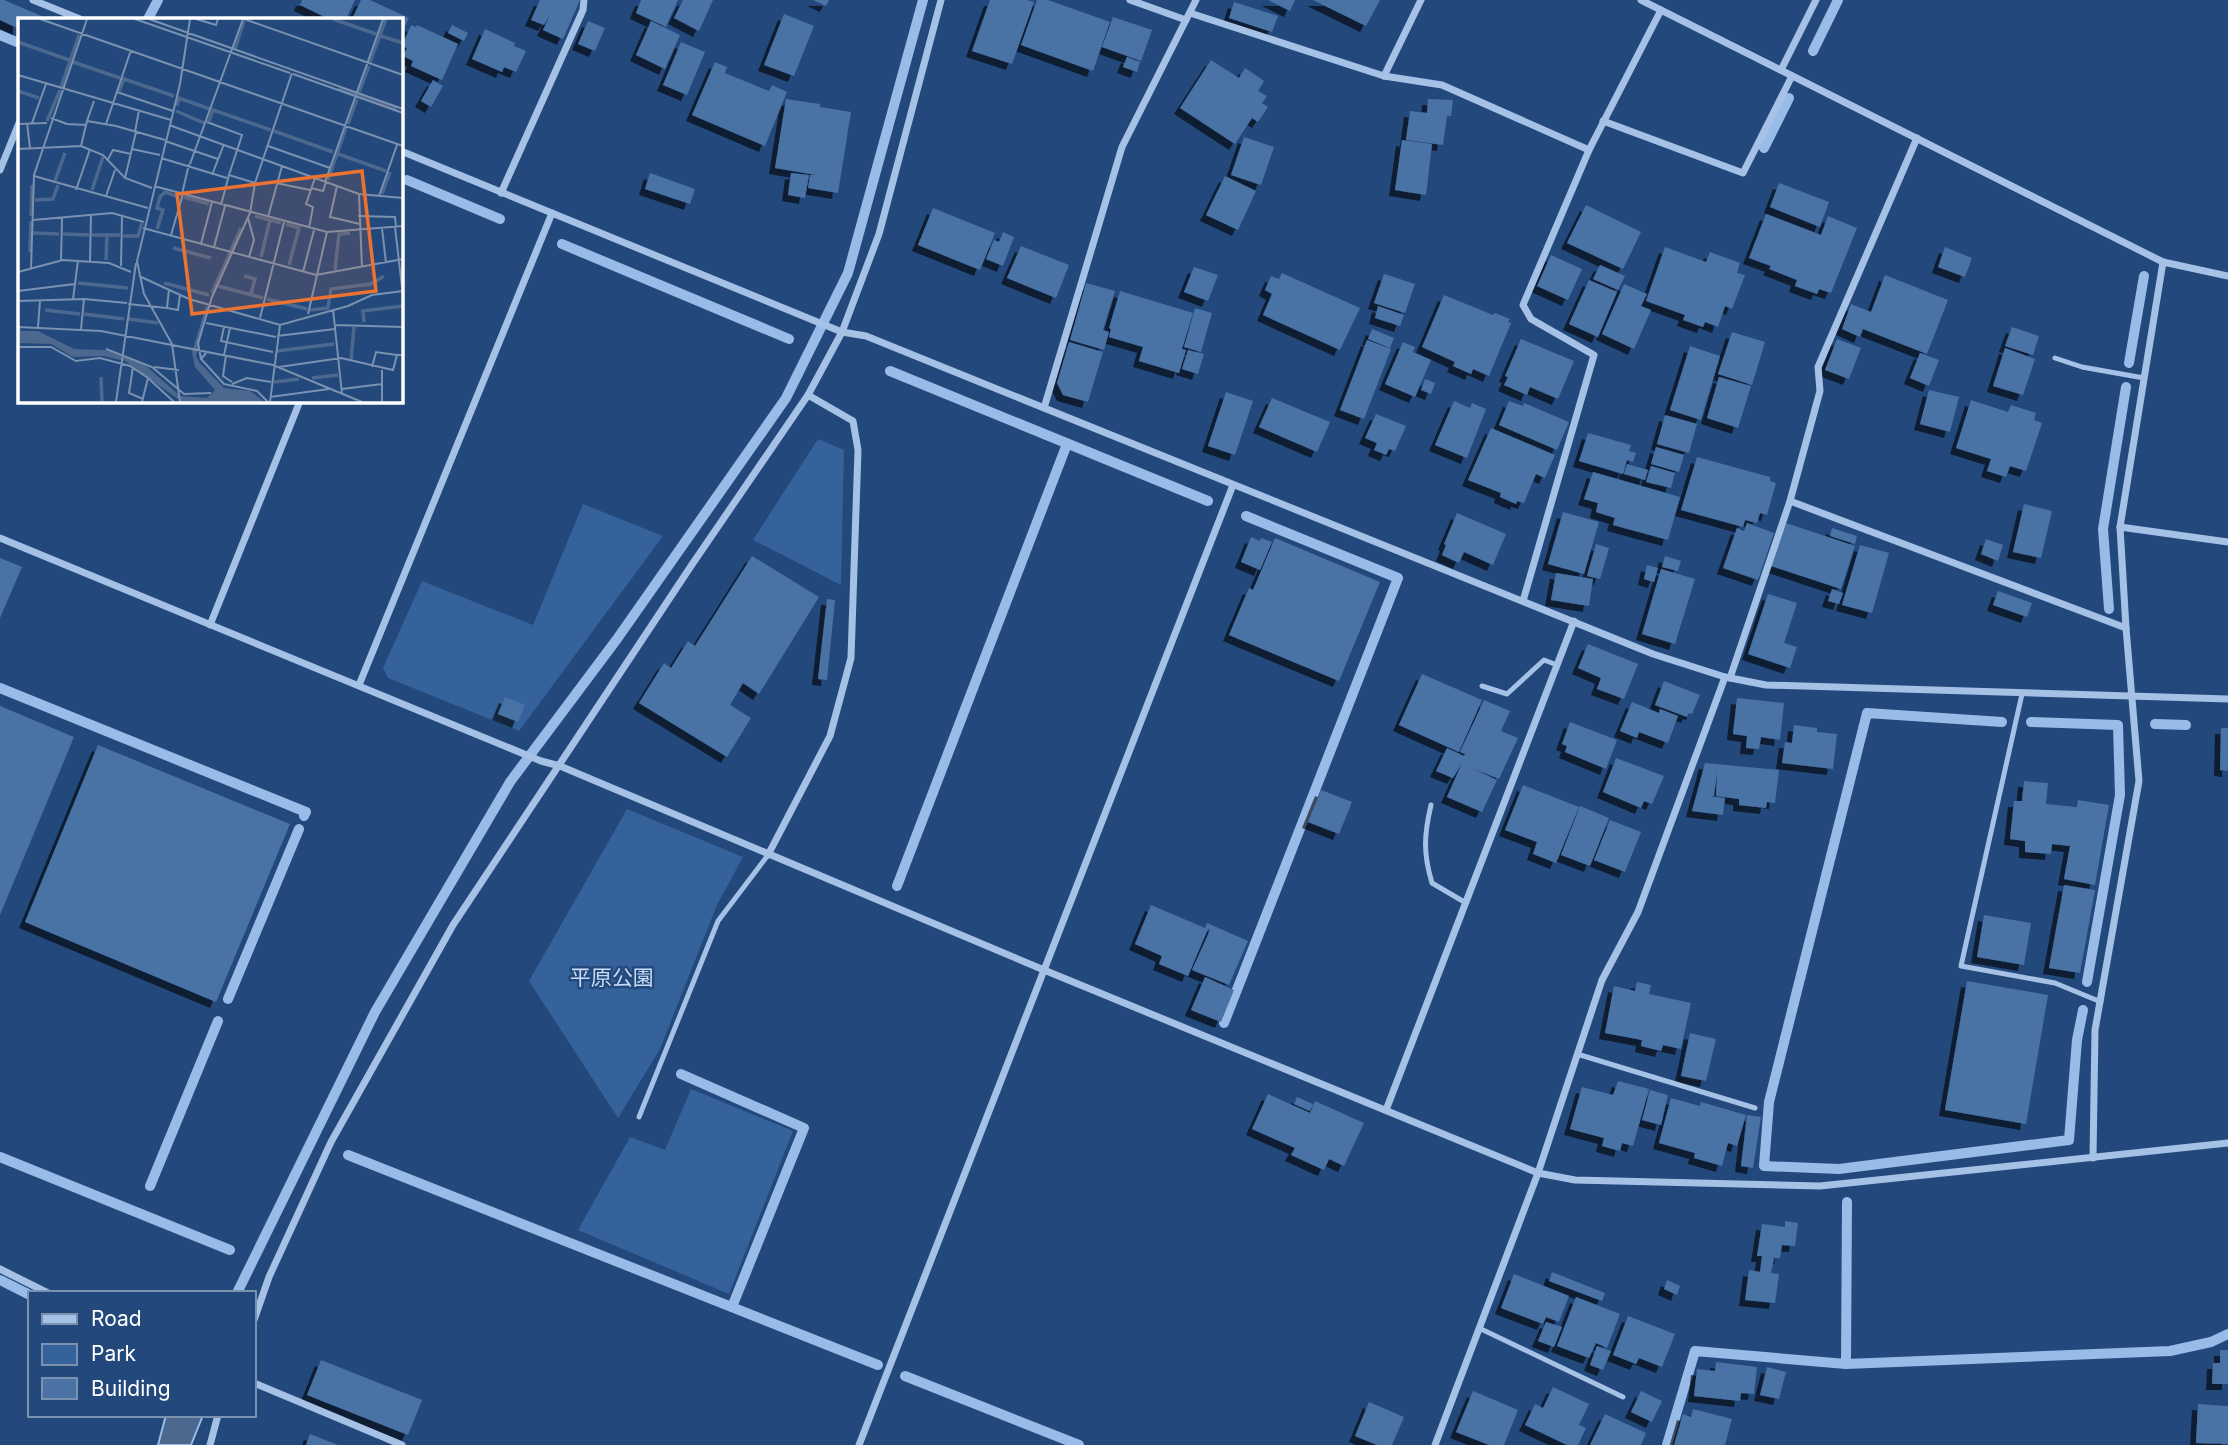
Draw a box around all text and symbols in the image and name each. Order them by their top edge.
inset map [18,18,402,402]
park label: 平原公園 [570,965,654,990]
legend [28,1291,256,1417]
text: Road [91,1306,142,1331]
text: Park [91,1341,136,1366]
text: Building [91,1376,171,1401]

